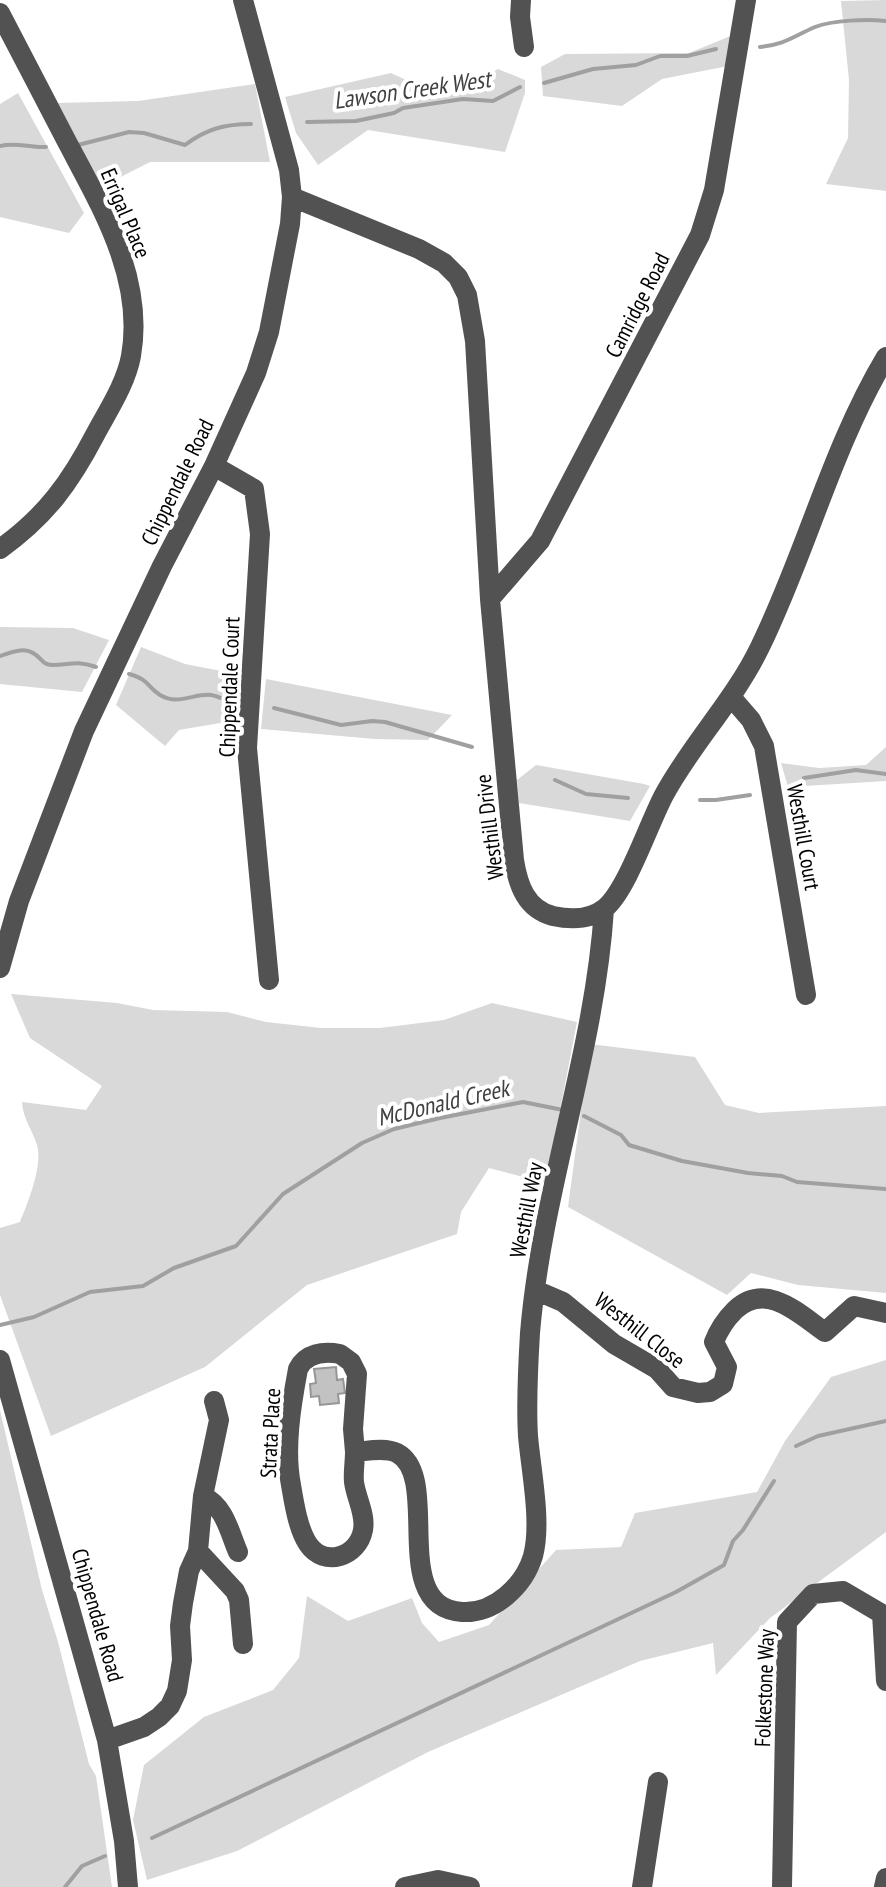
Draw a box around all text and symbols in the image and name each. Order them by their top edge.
water label: Lawson Creek West [332,63,495,116]
street label: Errigal Place [95,164,157,262]
street label: Camridge Road [599,248,675,362]
street label: Chippendale Road [134,414,220,550]
street label: Chippendale Court [213,616,245,758]
street label: Westhill Drive [469,773,509,881]
street label: Westhill Court [781,782,827,892]
water label: McDonald Creek [374,1072,514,1133]
street label: Westhill Way [503,1159,549,1260]
street label: Westhill Close [589,1286,691,1374]
street label: Strata Place [254,1387,286,1479]
street label: Chippendale Road [66,1545,130,1685]
street label: Folkestone Way [748,1628,780,1748]

